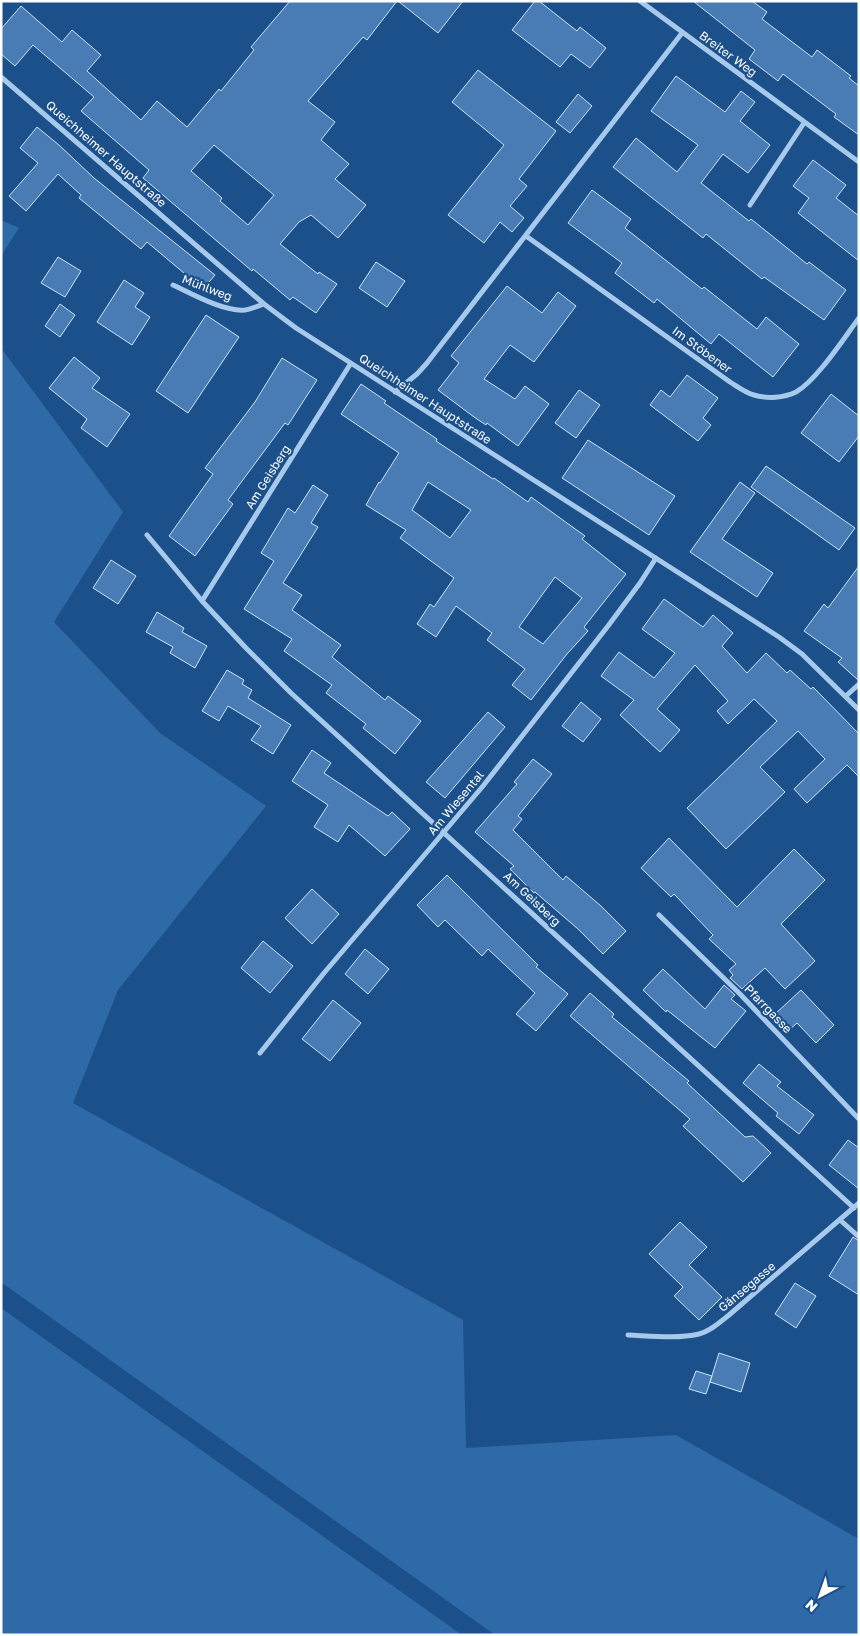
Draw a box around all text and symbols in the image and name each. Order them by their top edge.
street label: Breiter Weg [697,28,760,80]
street label: Queichheimer Hauptstraße [43,97,170,210]
street label: Mühlweg [180,271,234,304]
street label: Im Stöbener [669,323,735,376]
street label: Queichheimer Hauptstraße [356,350,494,447]
street label: Am Geisberg [242,442,293,512]
street label: Am Wiesental [424,767,487,838]
street label: Am Geisberg [501,868,564,929]
street label: Pfarrgasse [741,981,795,1036]
street label: Gänsegasse [715,1258,778,1315]
north arrow [795,1571,845,1621]
text: N [802,1596,821,1616]

